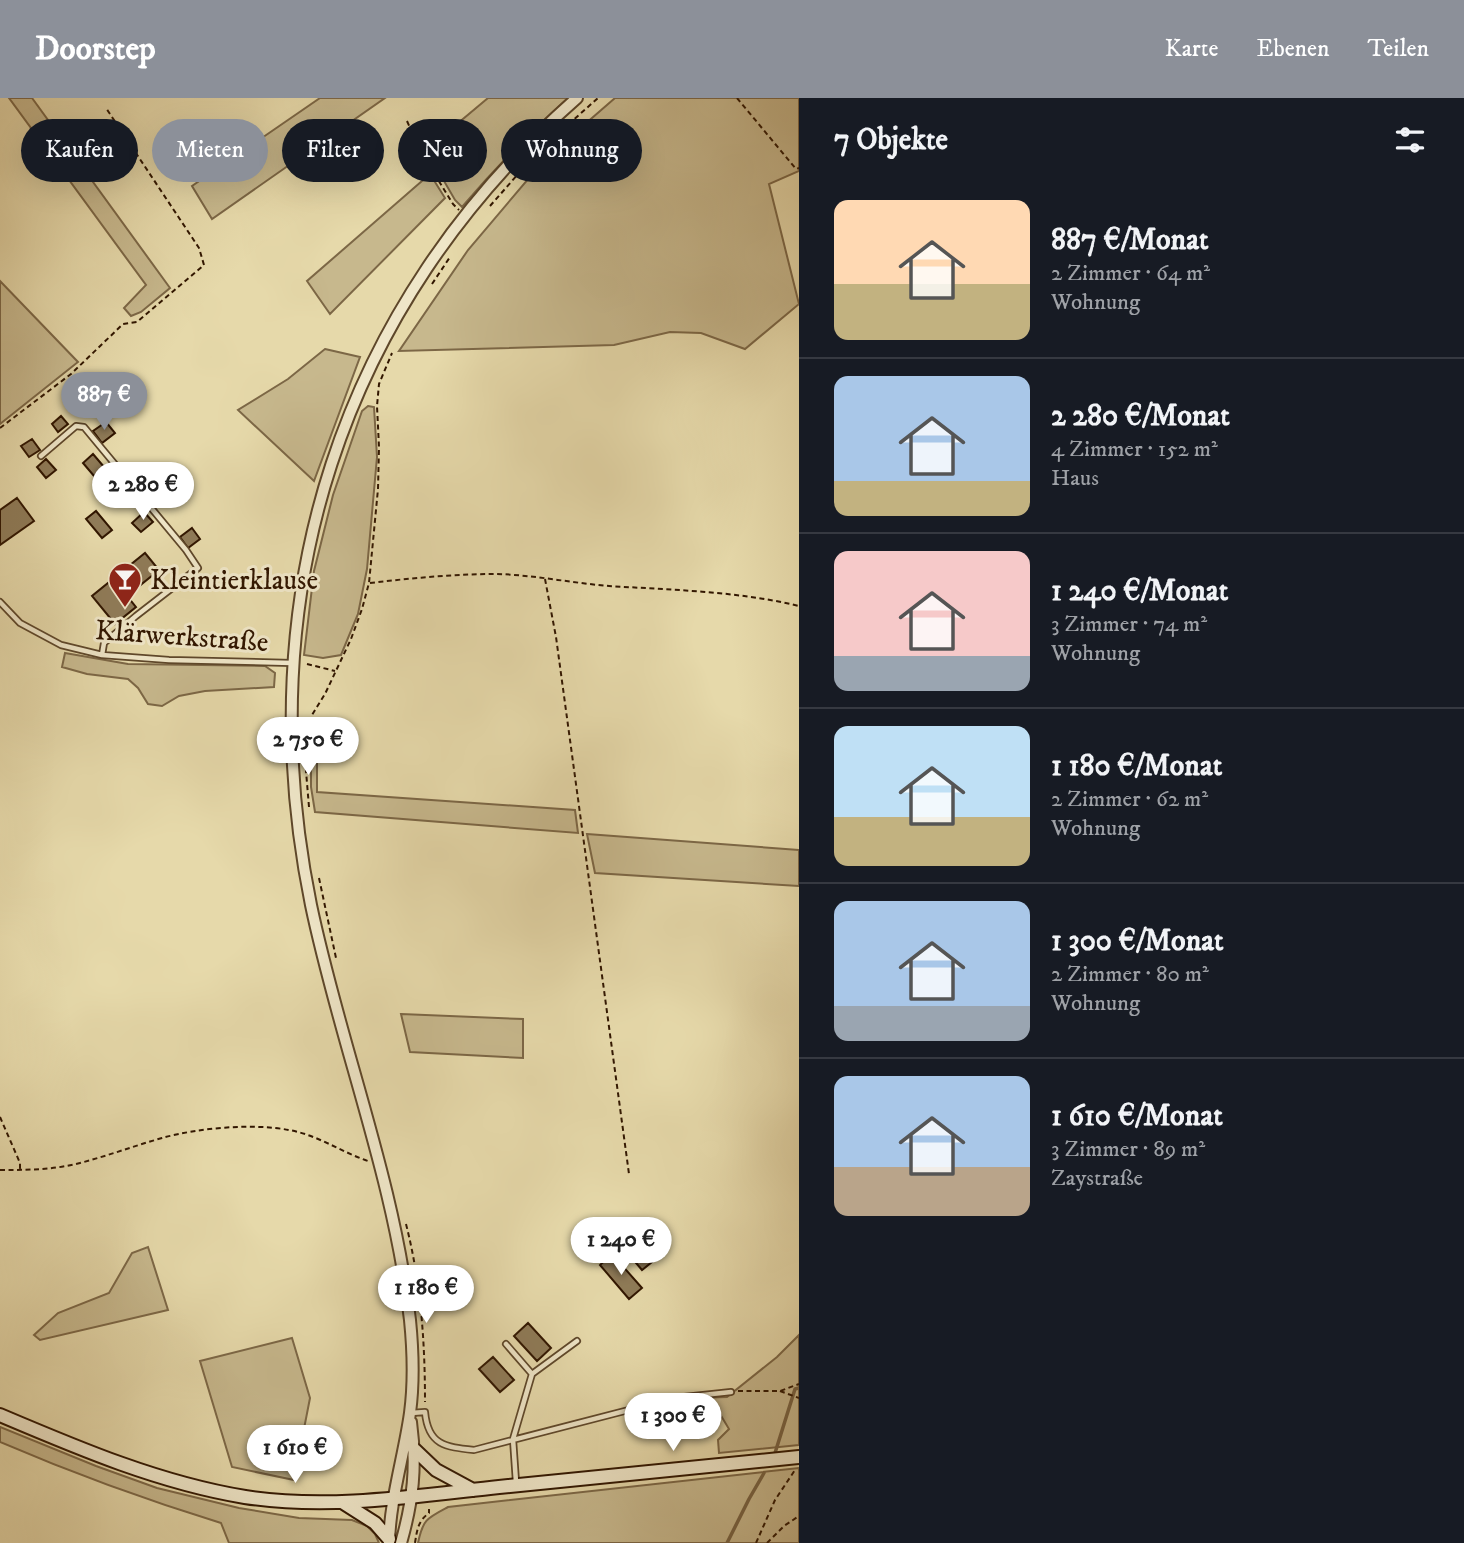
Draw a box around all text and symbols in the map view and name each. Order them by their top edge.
text: Doorstep [35,29,156,70]
text: Karte [1165,34,1218,64]
text: Ebenen [1256,34,1330,64]
text: Teilen [1368,34,1429,64]
chip: Kaufen [21,119,138,182]
chip: Mieten [152,119,268,182]
chip: Filter [282,119,384,182]
chip: Neu [398,119,487,182]
chip: Wohnung [501,119,642,182]
icon: filters [1391,121,1429,159]
text: 7 Objekte [834,122,948,159]
text: 887 €/Monat [1051,222,1209,259]
icon: home [890,228,974,312]
text: 2 Zimmer · 64 m² [1051,259,1210,288]
text: Wohnung [1051,288,1140,317]
pin: 887 € [55,372,153,432]
text: 887 € [77,380,131,409]
text: 2 280 €/Monat [1051,398,1230,435]
icon: home [890,404,974,488]
text: 4 Zimmer · 152 m² [1051,435,1218,464]
pin: 2 280 € [78,462,208,522]
text: Haus [1051,464,1099,493]
text: 2 280 € [108,470,178,499]
bar icon: Kleintierklause [106,560,144,609]
place label: Kleintierklause [150,563,318,598]
text: 1 240 €/Monat [1051,573,1228,610]
icon: home [890,579,974,663]
text: 3 Zimmer · 74 m² [1051,610,1207,639]
street label: Klärwerkstraße [94,613,270,660]
text: Wohnung [1051,639,1140,668]
pin: 2 750 € [243,718,373,777]
text: 2 750 € [273,725,343,754]
text: 1 180 €/Monat [1051,748,1222,785]
icon: home [890,754,974,838]
text: 2 Zimmer · 62 m² [1051,785,1208,814]
text: Wohnung [1051,814,1140,843]
text: 1 300 €/Monat [1051,923,1224,960]
icon: home [890,929,974,1013]
text: 2 Zimmer · 80 m² [1051,960,1209,989]
text: Wohnung [1051,989,1140,1018]
text: 1 610 €/Monat [1051,1098,1223,1135]
icon: home [890,1104,974,1188]
text: 3 Zimmer · 89 m² [1051,1135,1205,1164]
text: Zaystraße [1051,1164,1143,1193]
pin: 1 240 € [556,1218,686,1277]
text: 1 240 € [587,1225,655,1254]
pin: 1 180 € [361,1266,491,1325]
text: 1 180 € [394,1273,458,1302]
pin: 1 300 € [608,1394,738,1453]
text: 1 300 € [640,1401,706,1430]
pin: 1 610 € [230,1426,360,1485]
text: 1 610 € [263,1433,327,1462]

